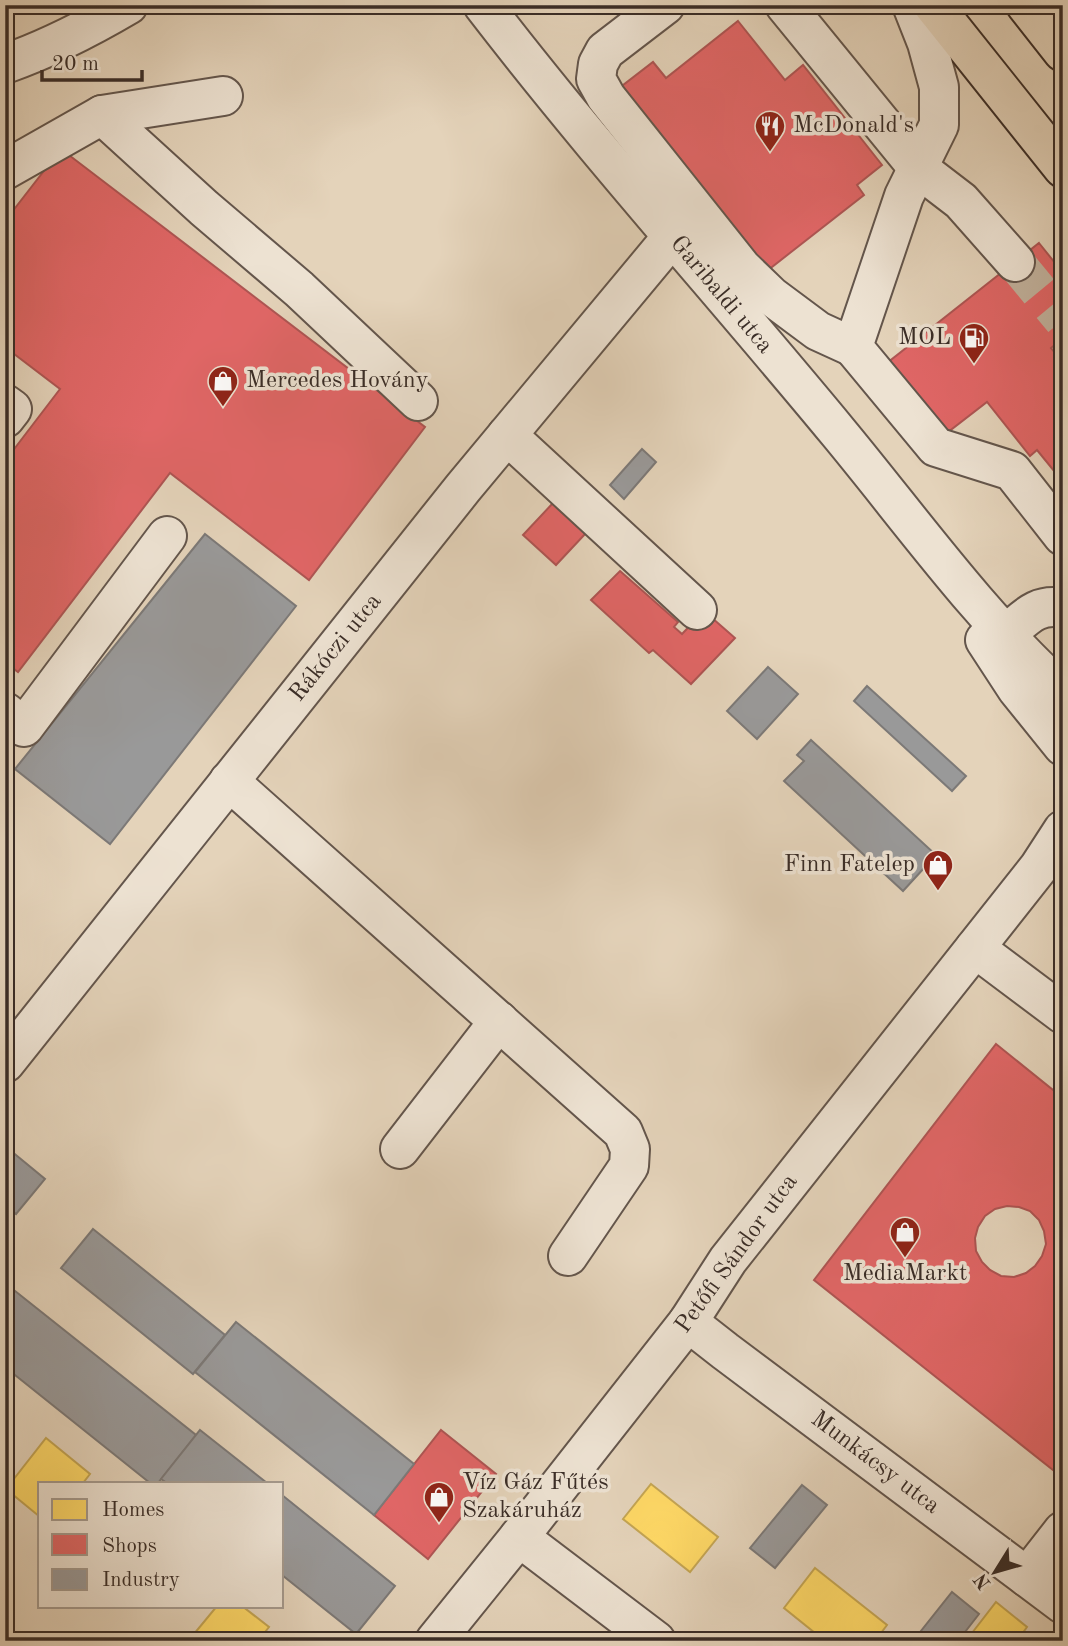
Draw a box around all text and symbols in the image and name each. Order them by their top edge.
scale bar [42,38,142,82]
text: 20 m [52,54,99,75]
restaurant icon: McDonald's [753,109,787,153]
place label: McDonald's [793,114,914,138]
street label: Garibaldi utca [665,232,777,358]
fuel station icon: MOL [957,321,991,365]
place label: MOL [898,326,951,350]
shop icon: Mercedes Hovány [206,364,240,408]
place label: Mercedes Hovány [246,369,429,393]
street label: Rákóczi utca [285,589,387,707]
shop icon: Finn Fatelep [921,848,955,892]
place label: Finn Fatelep [784,853,915,877]
street label: Petőfi Sándor utca [671,1170,803,1338]
shop icon: MediaMarkt [888,1215,922,1259]
place label: MediaMarkt [843,1262,967,1286]
street label: Munkácsy utca [806,1407,944,1519]
place label: Víz Gáz Fűtés Szakáruház [462,1471,609,1523]
shop icon: Víz Gáz Fűtés Szakáruház [422,1480,456,1524]
legend [38,1482,284,1608]
text: Homes [102,1500,164,1521]
text: Shops [102,1536,157,1557]
north arrow [960,1538,1030,1608]
text: N [971,1569,995,1592]
text: Industry [102,1570,180,1591]

